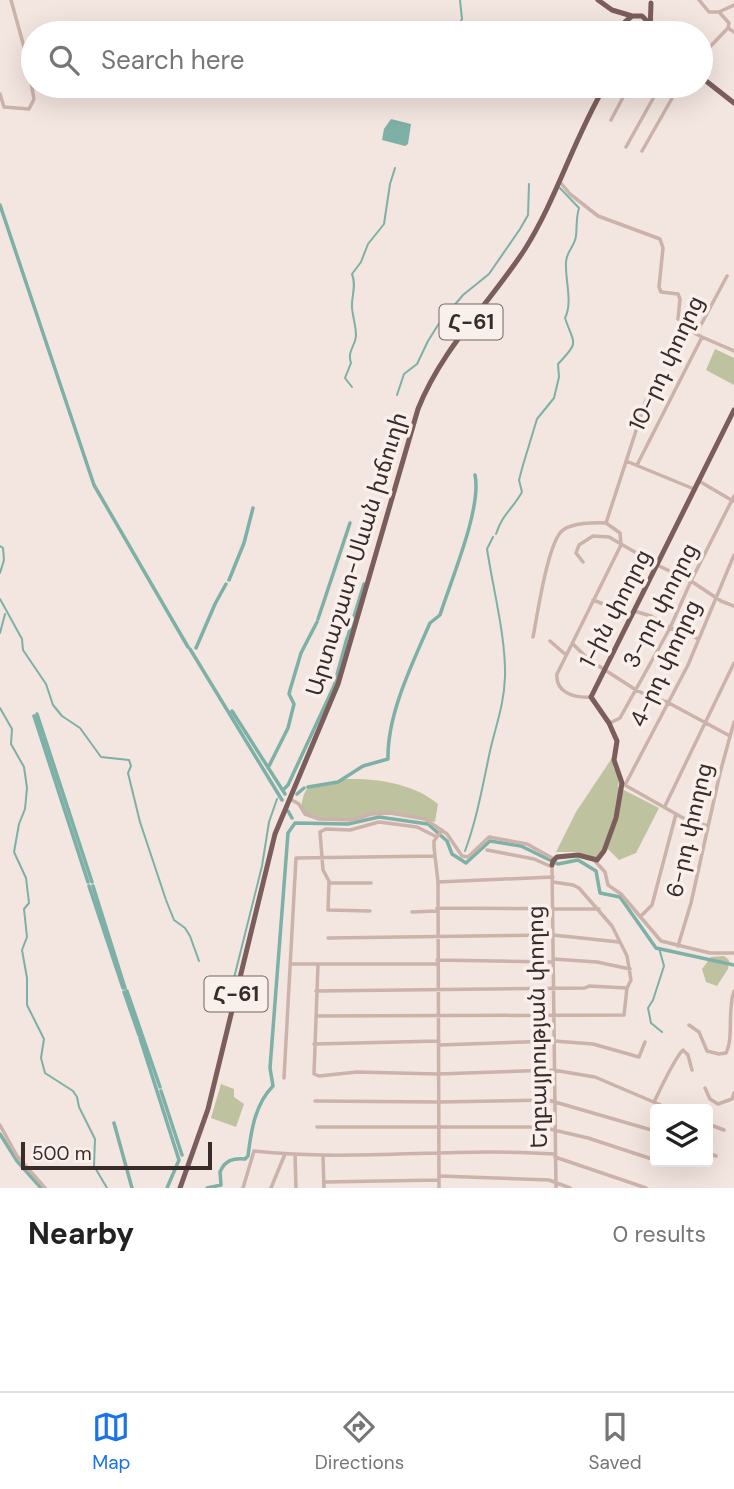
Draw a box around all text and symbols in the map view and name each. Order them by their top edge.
search box [21,21,713,98]
icon: search [45,41,83,79]
text: Search here [101,43,244,77]
street label: 10-րդ փողոց [622,291,710,435]
road number: Հ-61 [440,304,503,340]
street label: Արտաշատ-Սևան խճուղի [298,408,414,700]
street label: 3-րդ փողոց [616,537,704,673]
street label: 1-ին փողոց [572,544,658,672]
street label: 4-րդ փողոց [622,595,708,731]
street label: 6-րդ փողոց [659,760,719,900]
street label: Եղբայրության փողոց [520,905,554,1149]
road number: Հ-61 [204,976,268,1012]
map controls [650,1104,713,1167]
button: layers [650,1104,713,1167]
scale bar [21,1139,212,1171]
text: 500 m [32,1141,92,1166]
text: Nearby [28,1214,134,1253]
text: 0 results [613,1219,706,1249]
tab: Map [92,1408,130,1475]
tab: Directions [315,1408,404,1475]
tab: Saved [589,1408,642,1475]

